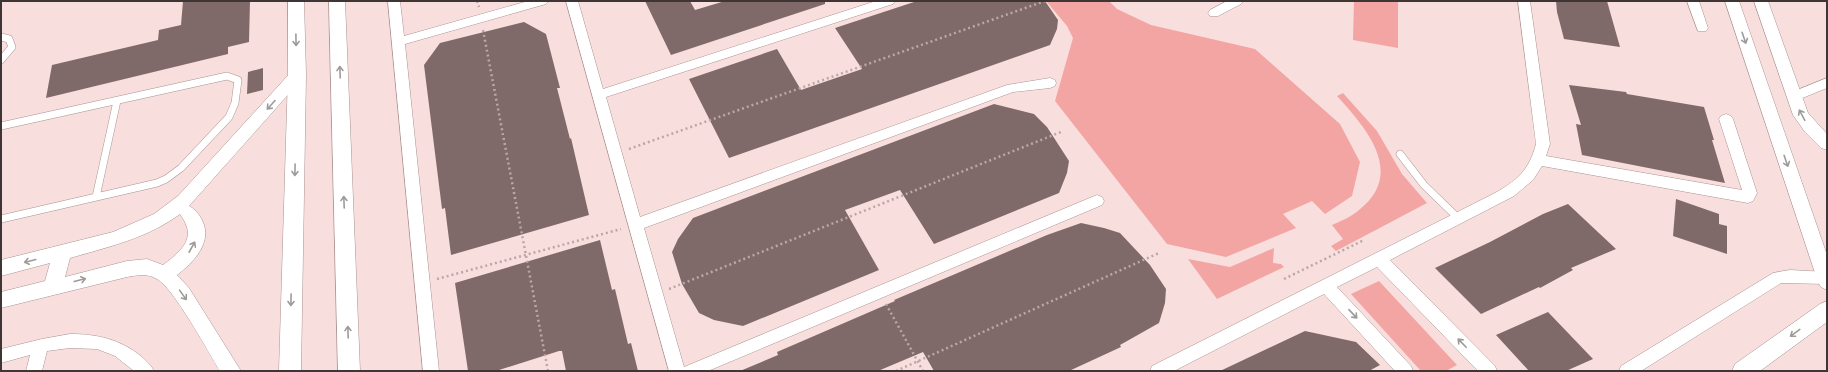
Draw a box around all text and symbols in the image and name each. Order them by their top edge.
one-way arrow [1741,31,1748,44]
one-way arrow [292,33,300,46]
one-way arrow [336,66,343,79]
one-way arrow [267,99,276,109]
one-way arrow [1798,109,1805,121]
one-way arrow [1782,155,1790,167]
one-way arrow [291,163,298,176]
one-way arrow [340,196,347,209]
one-way arrow [189,241,196,253]
one-way arrow [23,258,36,265]
one-way arrow [73,276,86,283]
one-way arrow [178,290,187,301]
one-way arrow [288,293,295,306]
one-way arrow [1348,309,1357,319]
one-way arrow [344,326,351,339]
one-way arrow [1790,329,1801,337]
one-way arrow [1457,338,1467,348]

